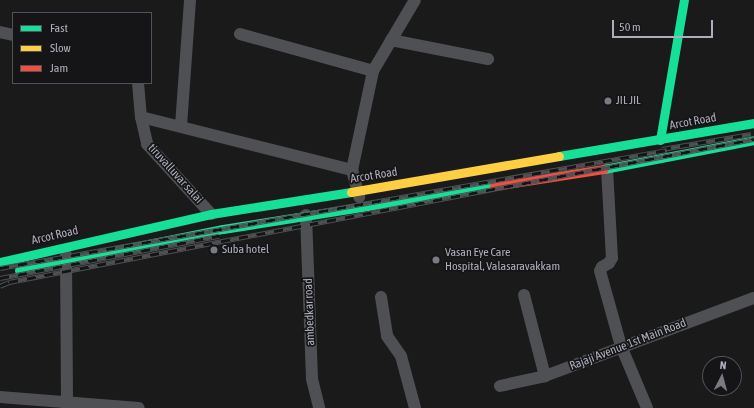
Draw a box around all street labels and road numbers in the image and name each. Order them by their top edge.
street label: Arcot Road [668,111,718,133]
street label: tiruvalluvar salai [145,141,205,207]
street label: Arcot Road [349,165,399,187]
street label: Arcot Road [30,224,80,248]
street label: ambedkar road [302,278,318,346]
street label: Rajaji Avenue 1st Main Road [568,316,688,374]

